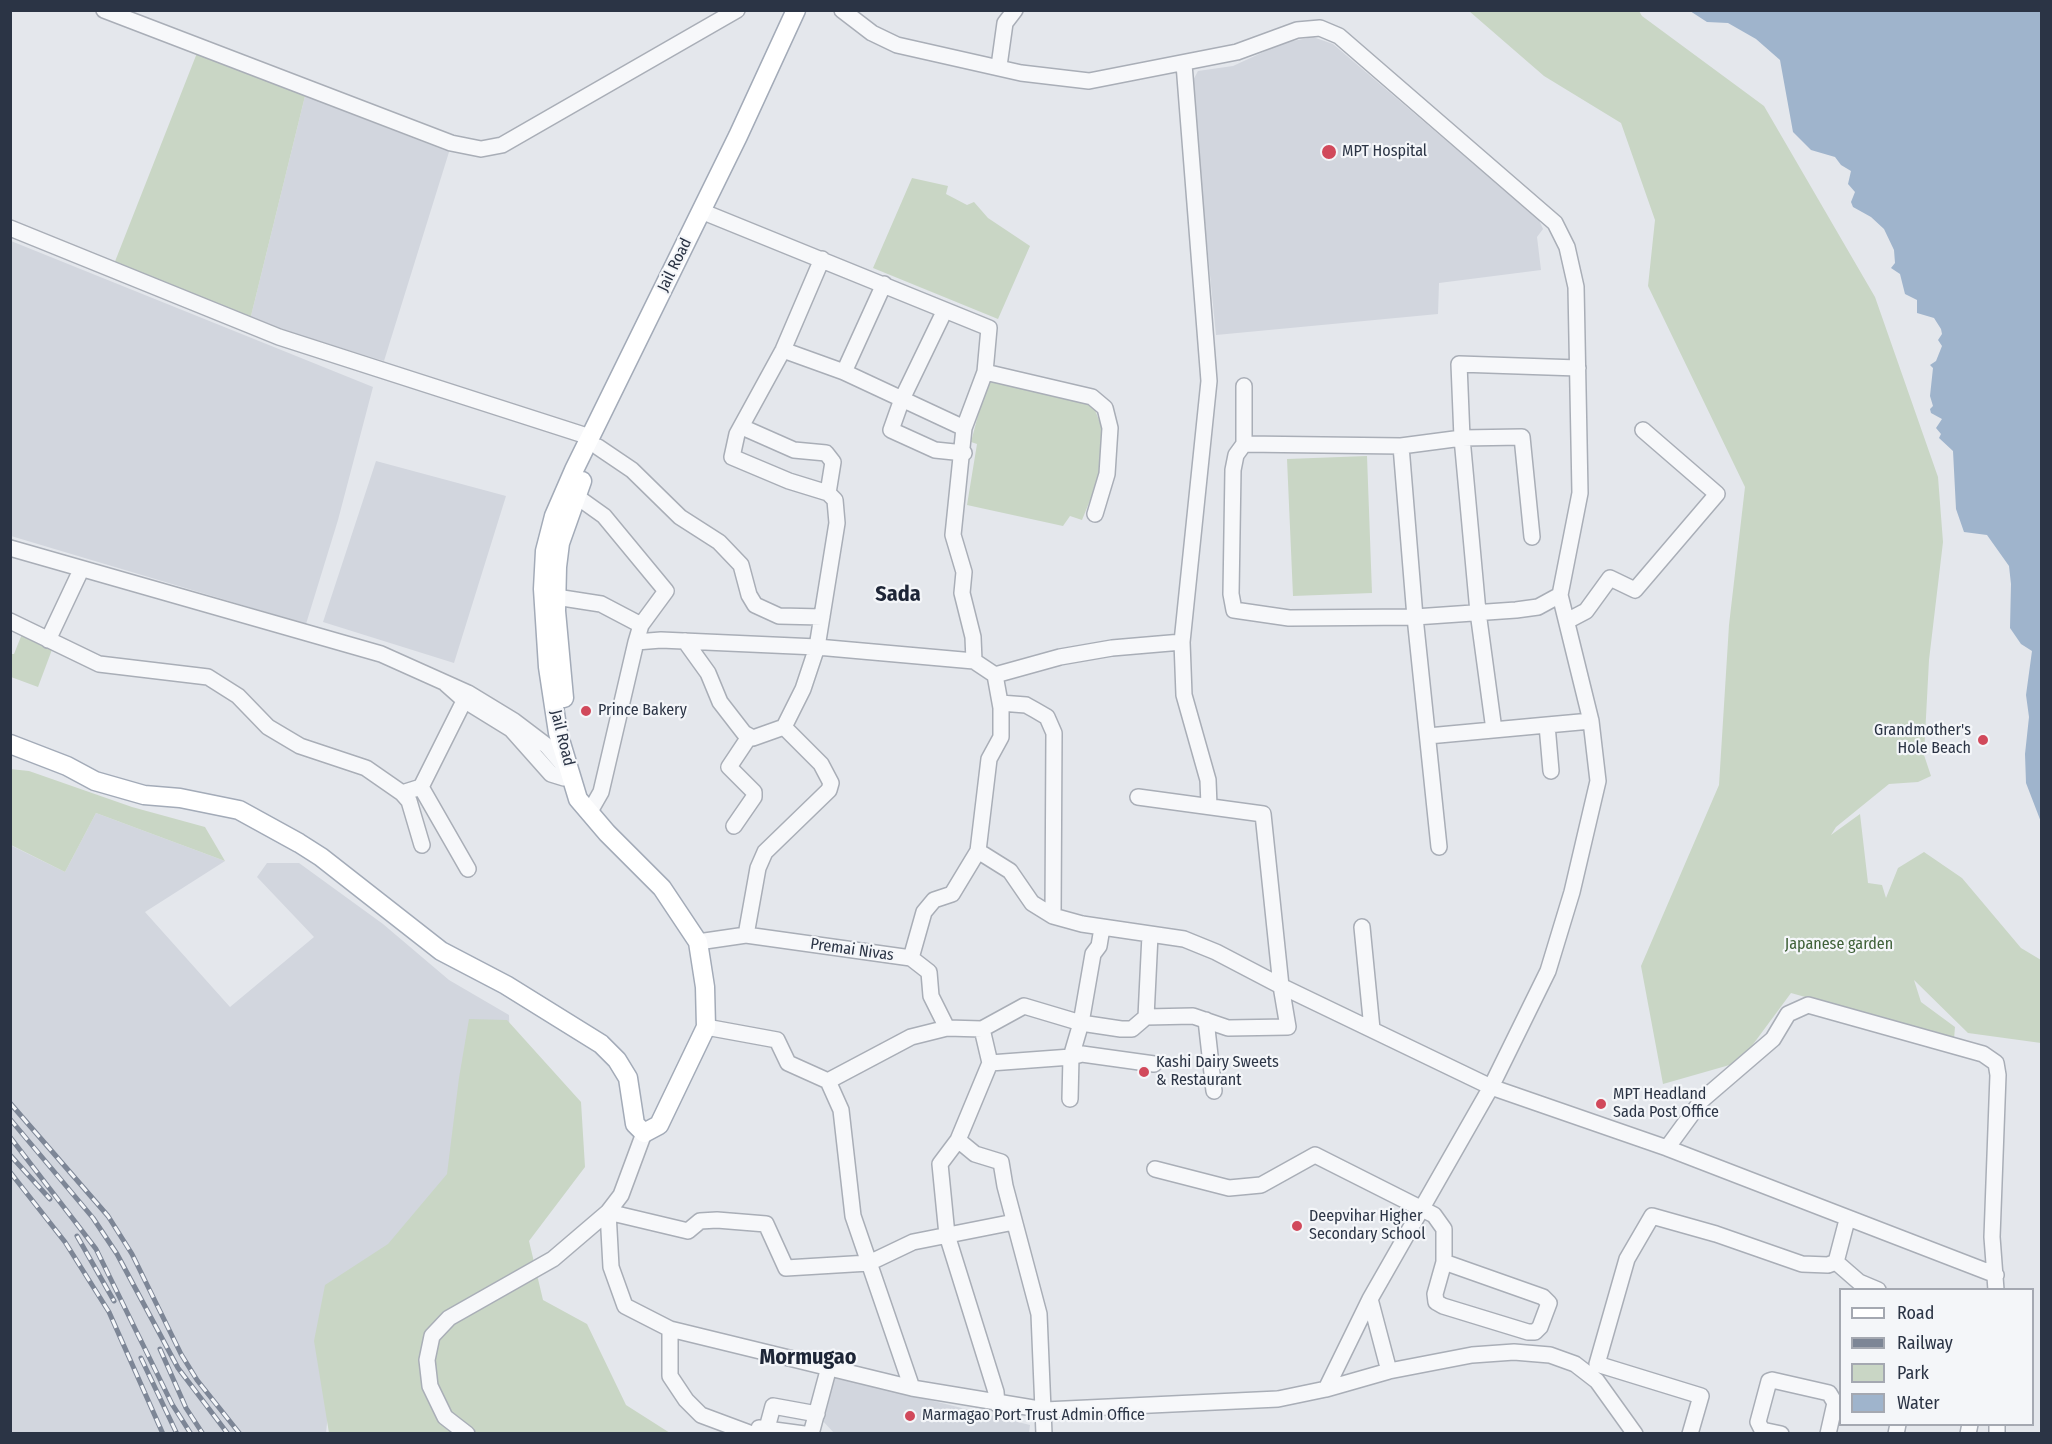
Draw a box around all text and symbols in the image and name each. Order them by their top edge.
place label: MPT Hospital [1342,142,1427,162]
marker: MPT Hospital [1320,143,1338,161]
street label: Jail Road [654,235,696,295]
district label: Sada [875,582,921,608]
place label: Prince Bakery [598,701,687,721]
marker: Prince Bakery [579,704,593,718]
street label: Jail Road [546,708,578,768]
place label: Grandmother's Hole Beach [1874,721,1971,759]
marker: Grandmother's Hole Beach [1976,733,1990,747]
street label: Premai Nivas [809,935,895,965]
park label: Japanese garden [1785,935,1893,955]
place label: Kashi Dairy Sweets & Restaurant [1156,1053,1279,1091]
marker: Kashi Dairy Sweets & Restaurant [1137,1065,1151,1079]
place label: MPT Headland Sada Post Office [1613,1085,1719,1123]
marker: MPT Headland Sada Post Office [1594,1097,1608,1111]
place label: Deepvihar Higher Secondary School [1309,1207,1425,1245]
marker: Deepvihar Higher Secondary School [1290,1219,1304,1233]
legend [1839,1288,2034,1426]
text: Road [1897,1302,1934,1324]
text: Railway [1897,1332,1953,1354]
district label: Mormugao [760,1345,856,1371]
text: Park [1897,1362,1929,1384]
text: Water [1897,1392,1940,1414]
place label: Marmagao Port Trust Admin Office [922,1406,1145,1426]
marker: Marmagao Port Trust Admin Office [903,1409,917,1423]

